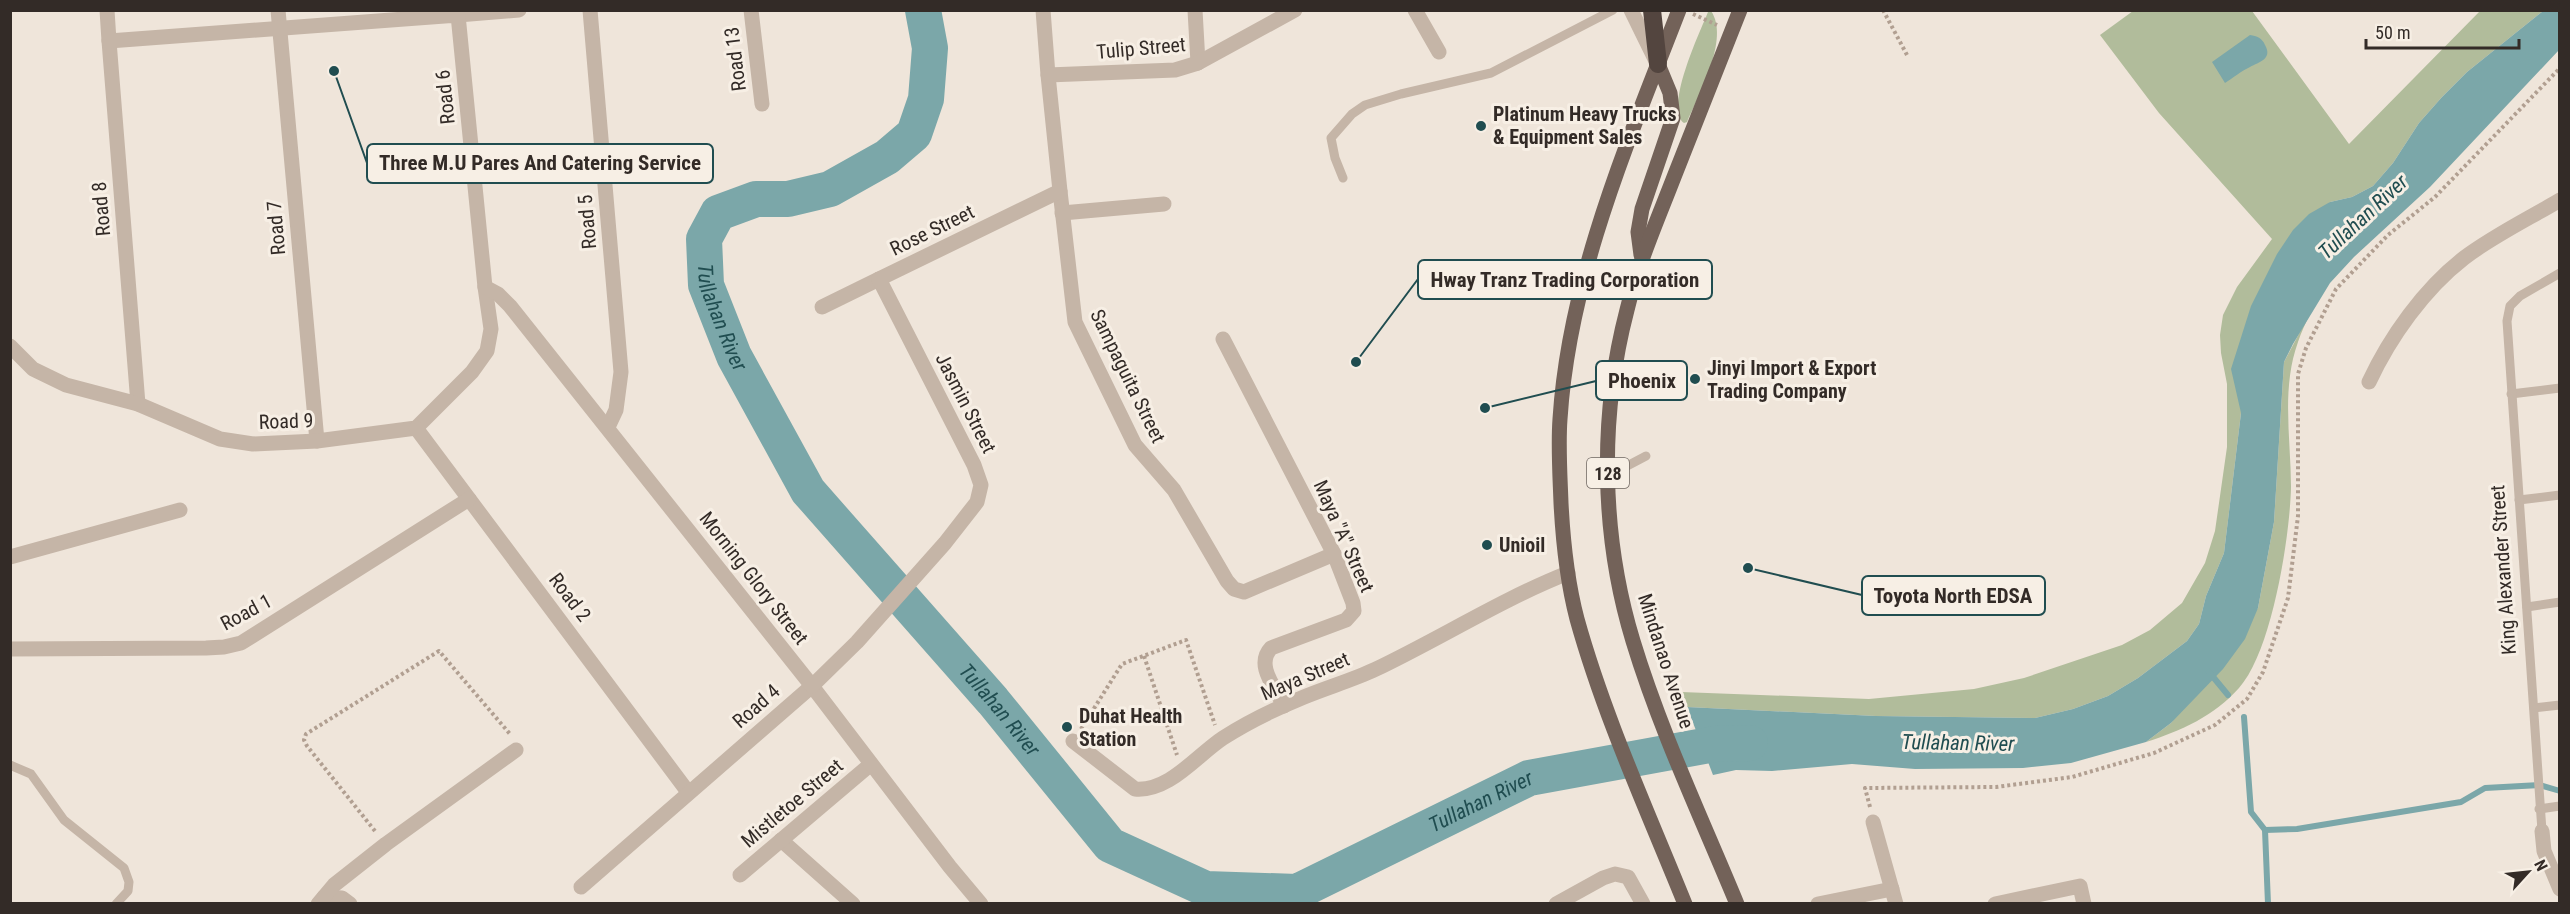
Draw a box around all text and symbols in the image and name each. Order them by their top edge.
scale bar [2366,12,2519,50]
text: 50 m [2375,22,2410,43]
street label: Road 13 [719,26,751,92]
street label: Tulip Street [1095,32,1187,64]
street label: Road 6 [430,69,460,125]
place label: Platinum Heavy Trucks & Equipment Sales [1493,102,1677,149]
marker: Platinum Heavy Trucks & Equipment Sales [1474,119,1488,133]
callout: Three M.U Pares And Catering Service [367,144,713,183]
text: Three M.U Pares And Catering Service [379,151,701,175]
water label: Tullahan River [2314,169,2413,264]
street label: Road 8 [87,181,115,237]
street label: Road 5 [573,194,601,250]
street label: Rose Street [886,199,978,261]
street label: Road 7 [262,200,290,256]
callout: Hway Tranz Trading Corporation [1418,260,1712,299]
water label: Tullahan River [693,263,752,376]
text: Hway Tranz Trading Corporation [1431,268,1699,292]
street label: Sampaguita Street [1085,305,1171,447]
street label: Jasmin Street [931,349,1002,457]
place label: Jinyi Import & Export Trading Company [1707,356,1876,403]
callout: Phoenix [1596,361,1687,400]
text: Phoenix [1608,369,1676,393]
marker: Jinyi Import & Export Trading Company [1688,372,1702,386]
street label: Road 9 [258,408,314,434]
road number: 128 [1587,458,1629,488]
street label: Maya "A" Street [1309,476,1379,596]
street label: King Alexander Street [2485,484,2521,656]
street label: Morning Glory Street [695,507,813,649]
place label: Unioil [1499,533,1545,557]
marker: Unioil [1480,538,1494,552]
street label: Road 2 [544,568,596,626]
callout: Toyota North EDSA [1862,576,2045,615]
text: Toyota North EDSA [1874,584,2033,608]
street label: Road 1 [216,589,276,635]
street label: Mindanao Avenue [1633,591,1699,731]
street label: Maya Street [1257,647,1353,705]
water label: Tullahan River [954,659,1045,761]
street label: Road 4 [728,679,785,733]
place label: Duhat Health Station [1079,704,1182,751]
marker: Duhat Health Station [1060,720,1074,734]
water label: Tullahan River [1901,730,2015,756]
street label: Mistletoe Street [736,753,848,852]
water label: Tullahan River [1425,766,1537,837]
north arrow [2498,842,2558,902]
text: N [2530,857,2552,874]

